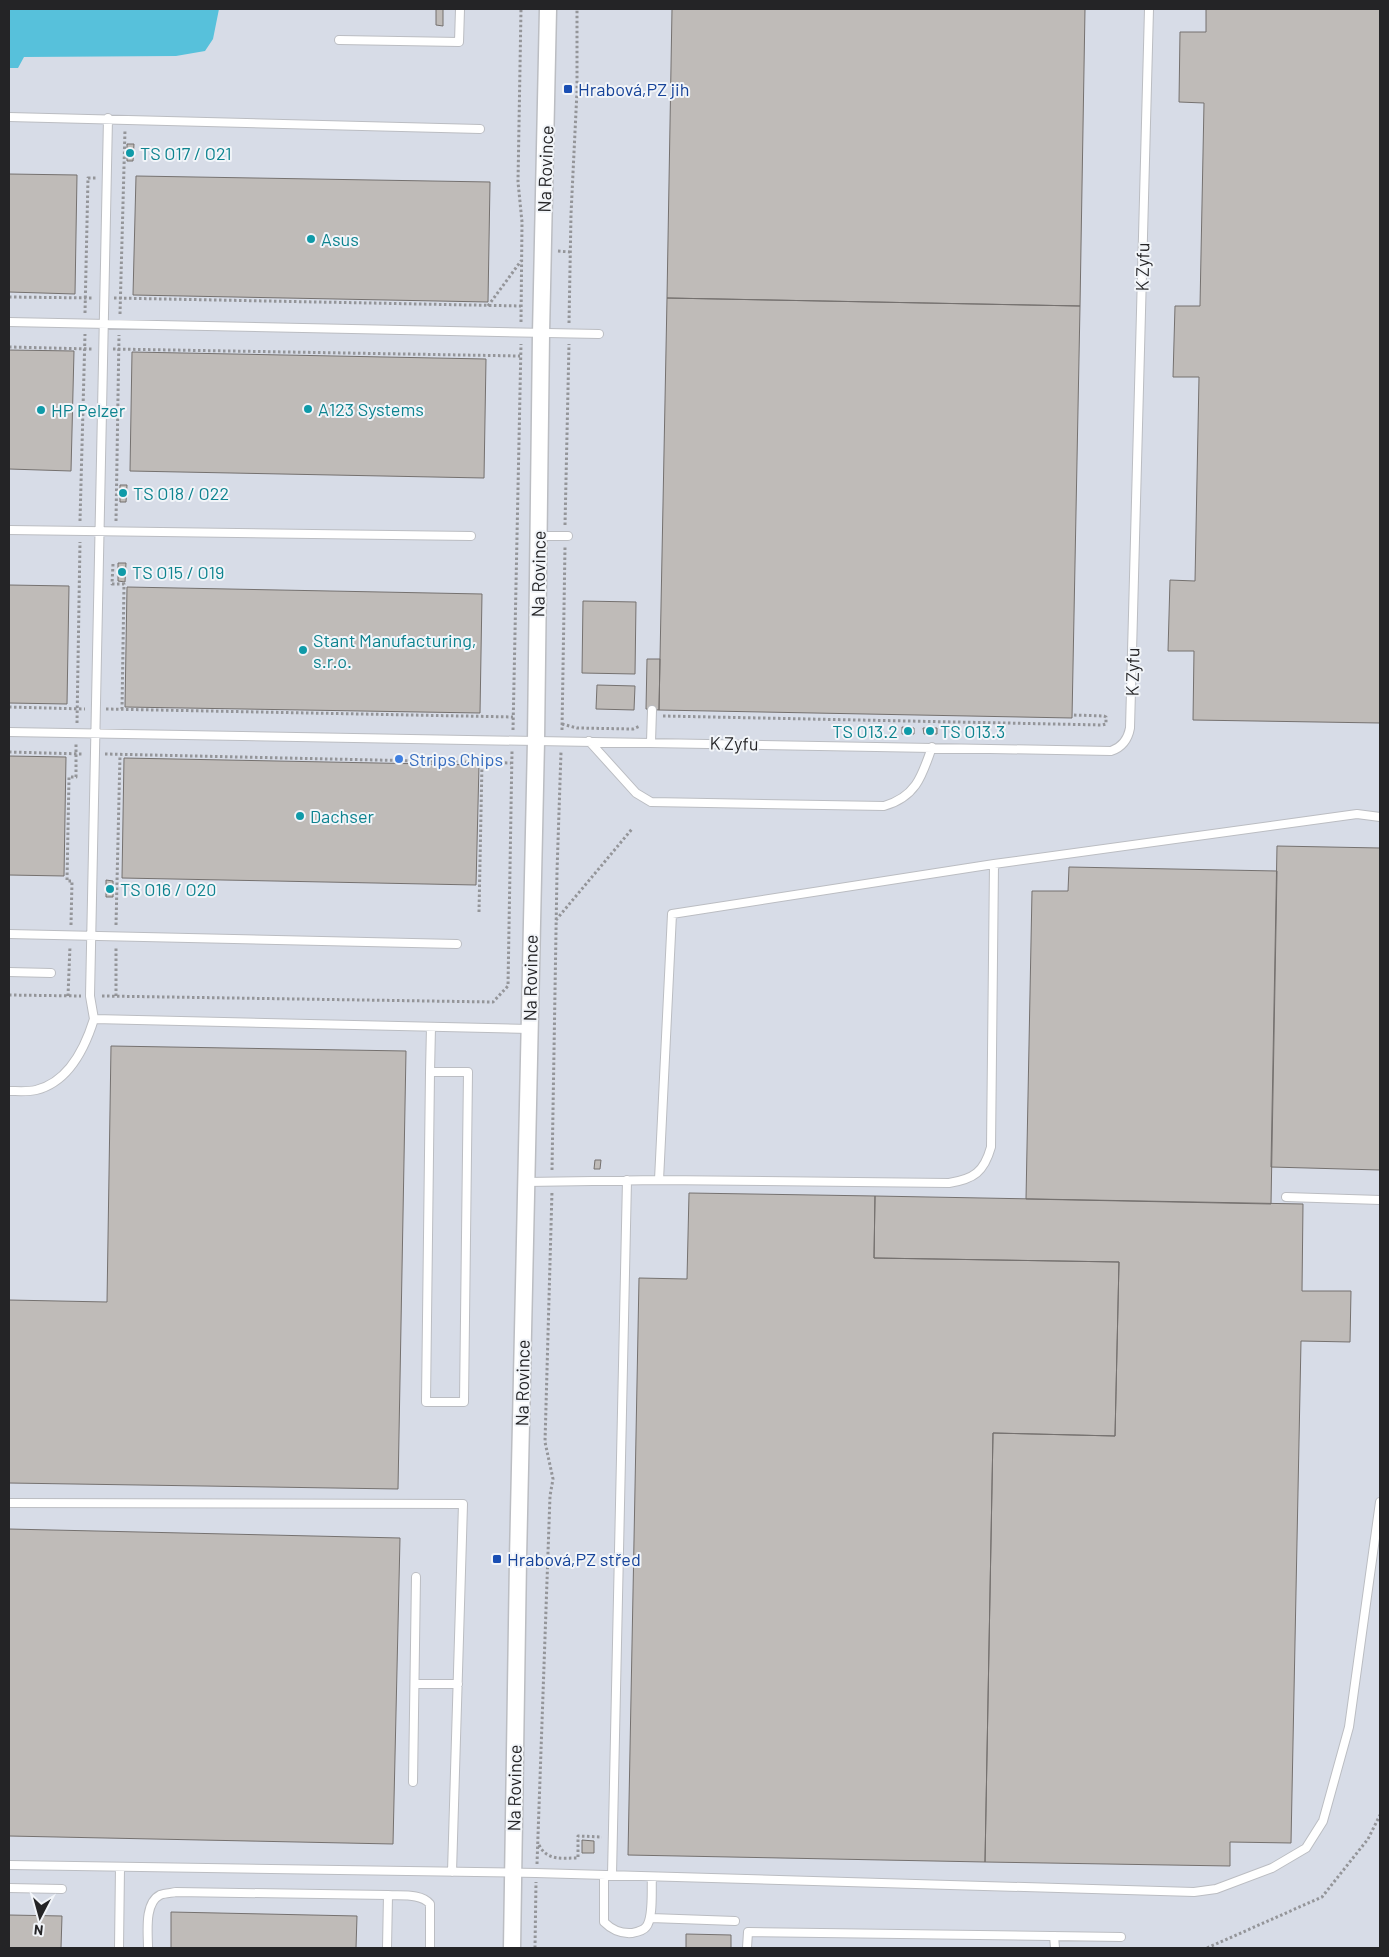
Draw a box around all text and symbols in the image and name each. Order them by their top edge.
place label: Hrabová,PZ jih [578,78,689,100]
marker: Hrabová,PZ jih [562,83,574,95]
street label: Na Rovince [532,125,558,213]
place label: TS O17 / O21 [140,142,232,164]
marker: TS O17 / O21 [124,147,136,159]
place label: Asus [321,228,359,250]
marker: Asus [305,233,317,245]
street label: K Zyfu [1131,242,1153,292]
place label: A123 Systems [318,398,424,420]
place label: HP Pelzer [51,399,126,421]
marker: A123 Systems [302,403,314,415]
marker: HP Pelzer [35,404,47,416]
place label: TS O18 / O22 [133,482,229,504]
marker: TS O18 / O22 [117,487,129,499]
street label: Na Rovince [526,530,550,618]
place label: TS O15 / O19 [132,561,224,583]
marker: TS O15 / O19 [116,566,128,578]
place label: Stant Manufacturing, s.r.o. [313,629,477,672]
marker: Stant Manufacturing, s.r.o. [297,644,309,656]
street label: K Zyfu [1121,647,1143,697]
place label: TS O13.2 [832,720,898,742]
place label: TS O13.3 [940,720,1005,742]
marker: TS O13.2 [902,725,914,737]
marker: TS O13.3 [924,725,936,737]
street label: K Zyfu [709,732,759,754]
place label: Strips Chips [409,748,503,770]
marker: Strips Chips [393,753,405,765]
place label: Dachser [310,805,375,827]
marker: Dachser [294,810,306,822]
place label: TS O16 / O20 [120,878,217,900]
marker: TS O16 / O20 [104,883,116,895]
street label: Na Rovince [518,934,542,1022]
street label: Na Rovince [510,1339,534,1427]
place label: Hrabová,PZ střed [507,1548,641,1570]
marker: Hrabová,PZ střed [491,1553,503,1565]
street label: Na Rovince [502,1744,526,1832]
north arrow [15,1892,65,1942]
text: N [33,1921,44,1939]

